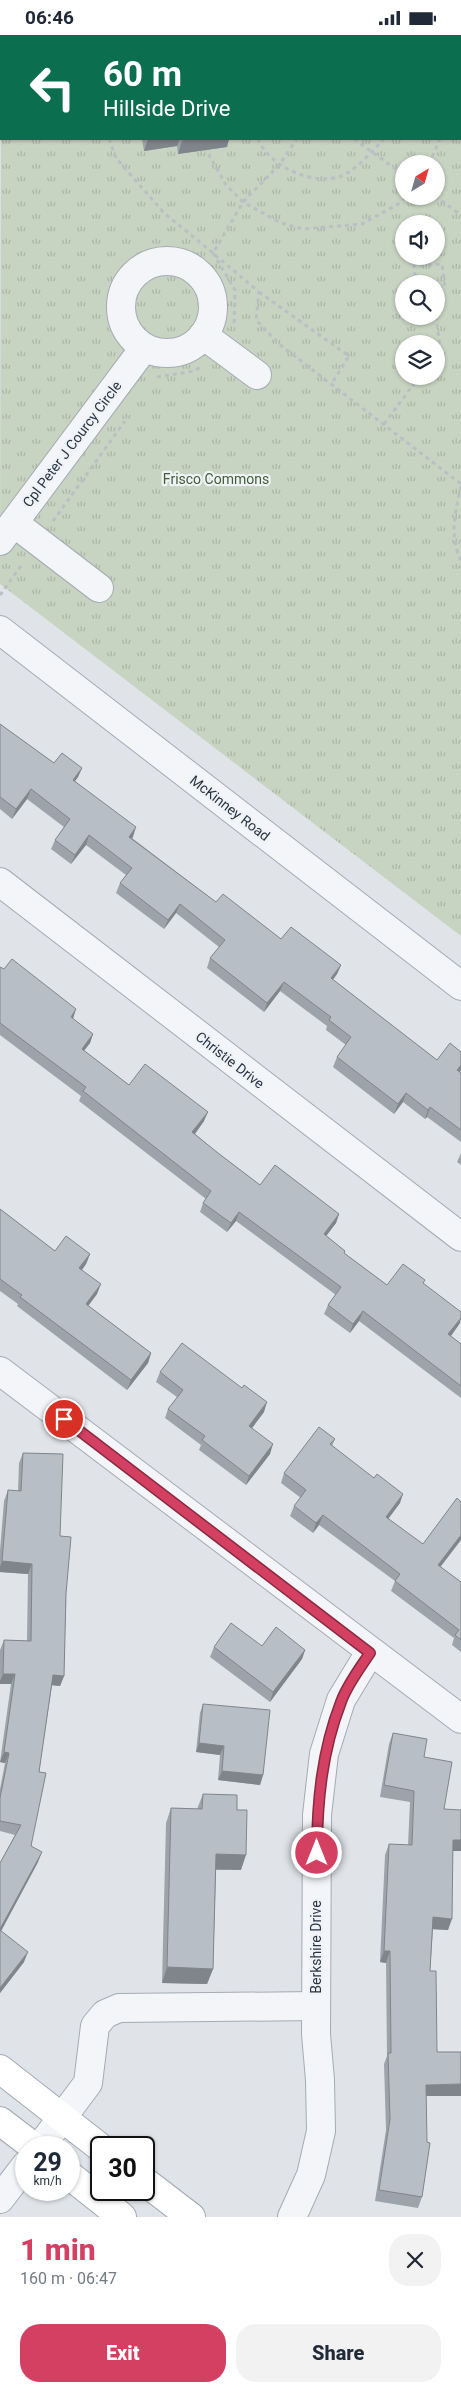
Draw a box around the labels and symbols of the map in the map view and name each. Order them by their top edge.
north arrow [395,155,445,205]
street label: Cpl Peter J Courcy Circle [19,378,125,510]
park label: Frisco Commons [163,471,269,487]
street label: McKinney Road [187,772,273,844]
street label: Christie Drive [193,1028,267,1092]
pin [43,1398,85,1440]
position arrow [290,1826,342,1878]
street label: Berkshire Drive [308,1900,324,1994]
speed limit sign: 30 [90,2136,155,2201]

